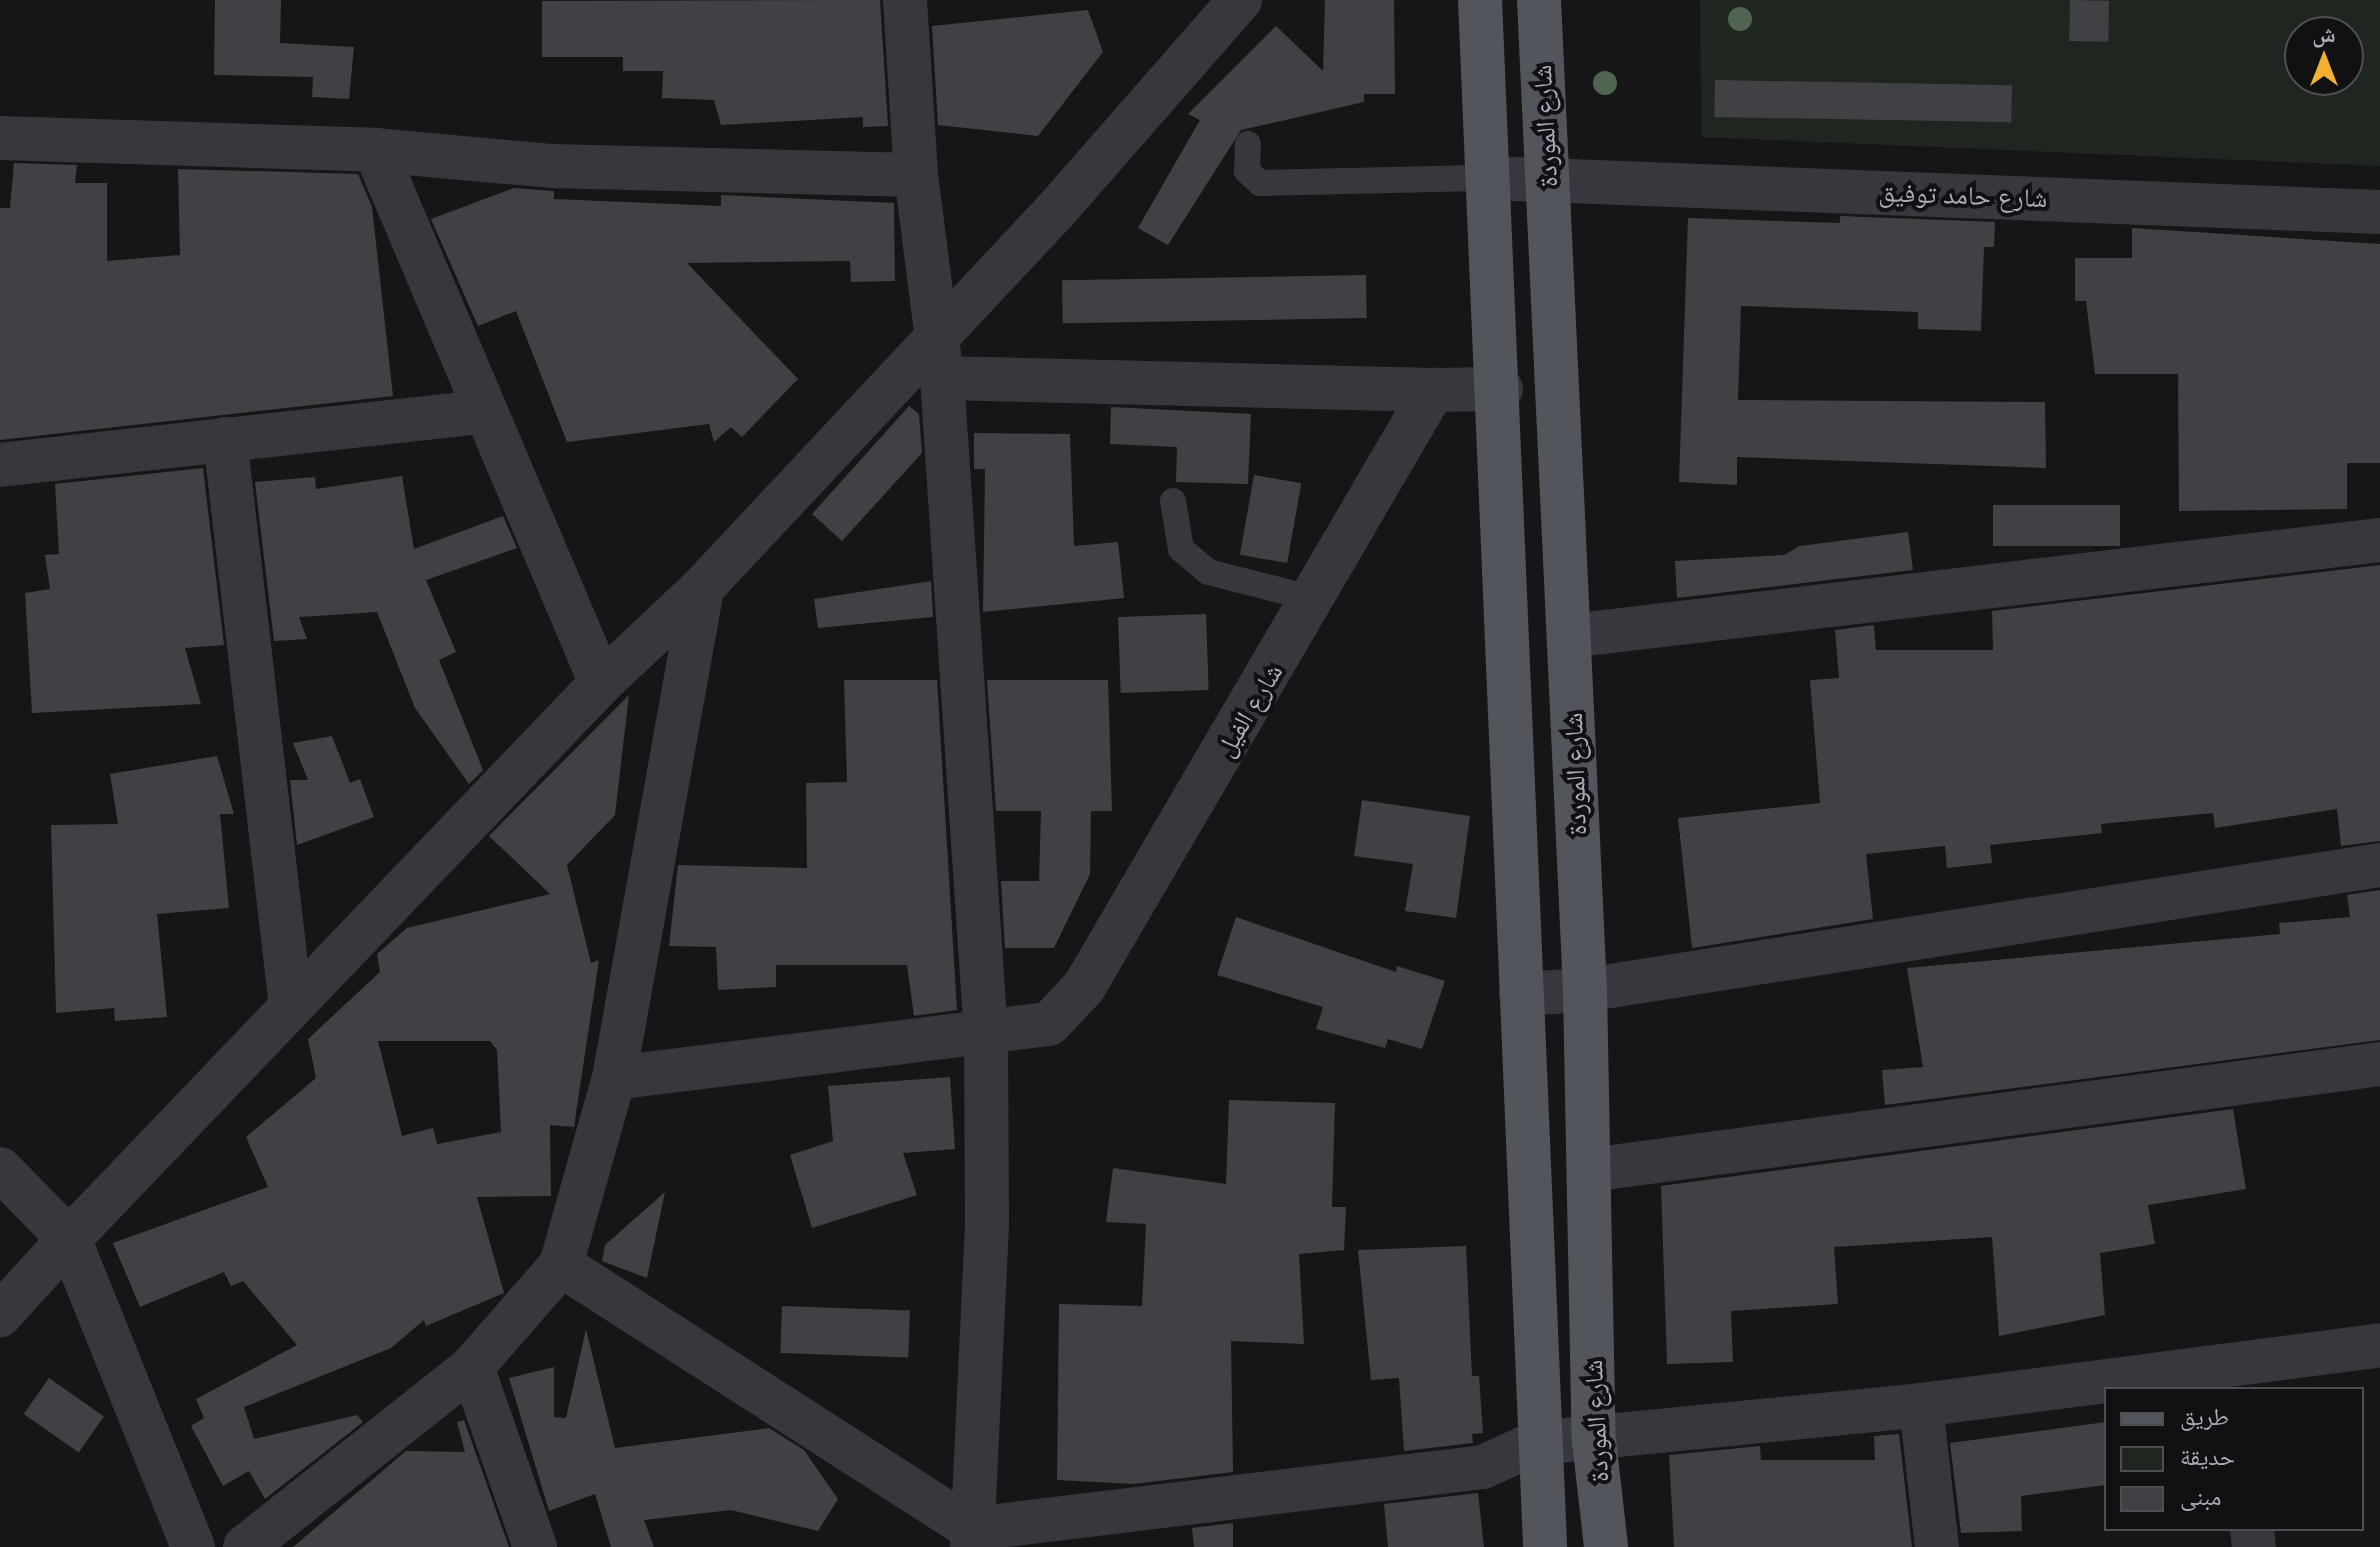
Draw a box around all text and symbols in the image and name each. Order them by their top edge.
north arrow [2284,16,2364,96]
text: ش [2312,20,2336,48]
street label: شارع الموردة [1526,64,1564,188]
street label: شارع حامد توفيق [1878,176,2048,214]
street label: شارع الفيل [1209,658,1289,762]
street label: شارع الموردة [1557,712,1593,836]
street label: شارع الموردة [1577,1359,1615,1483]
legend [2104,1387,2364,1531]
text: طريق [2180,1401,2229,1431]
text: حديقة [2180,1441,2235,1471]
text: مبنى [2180,1481,2221,1511]

